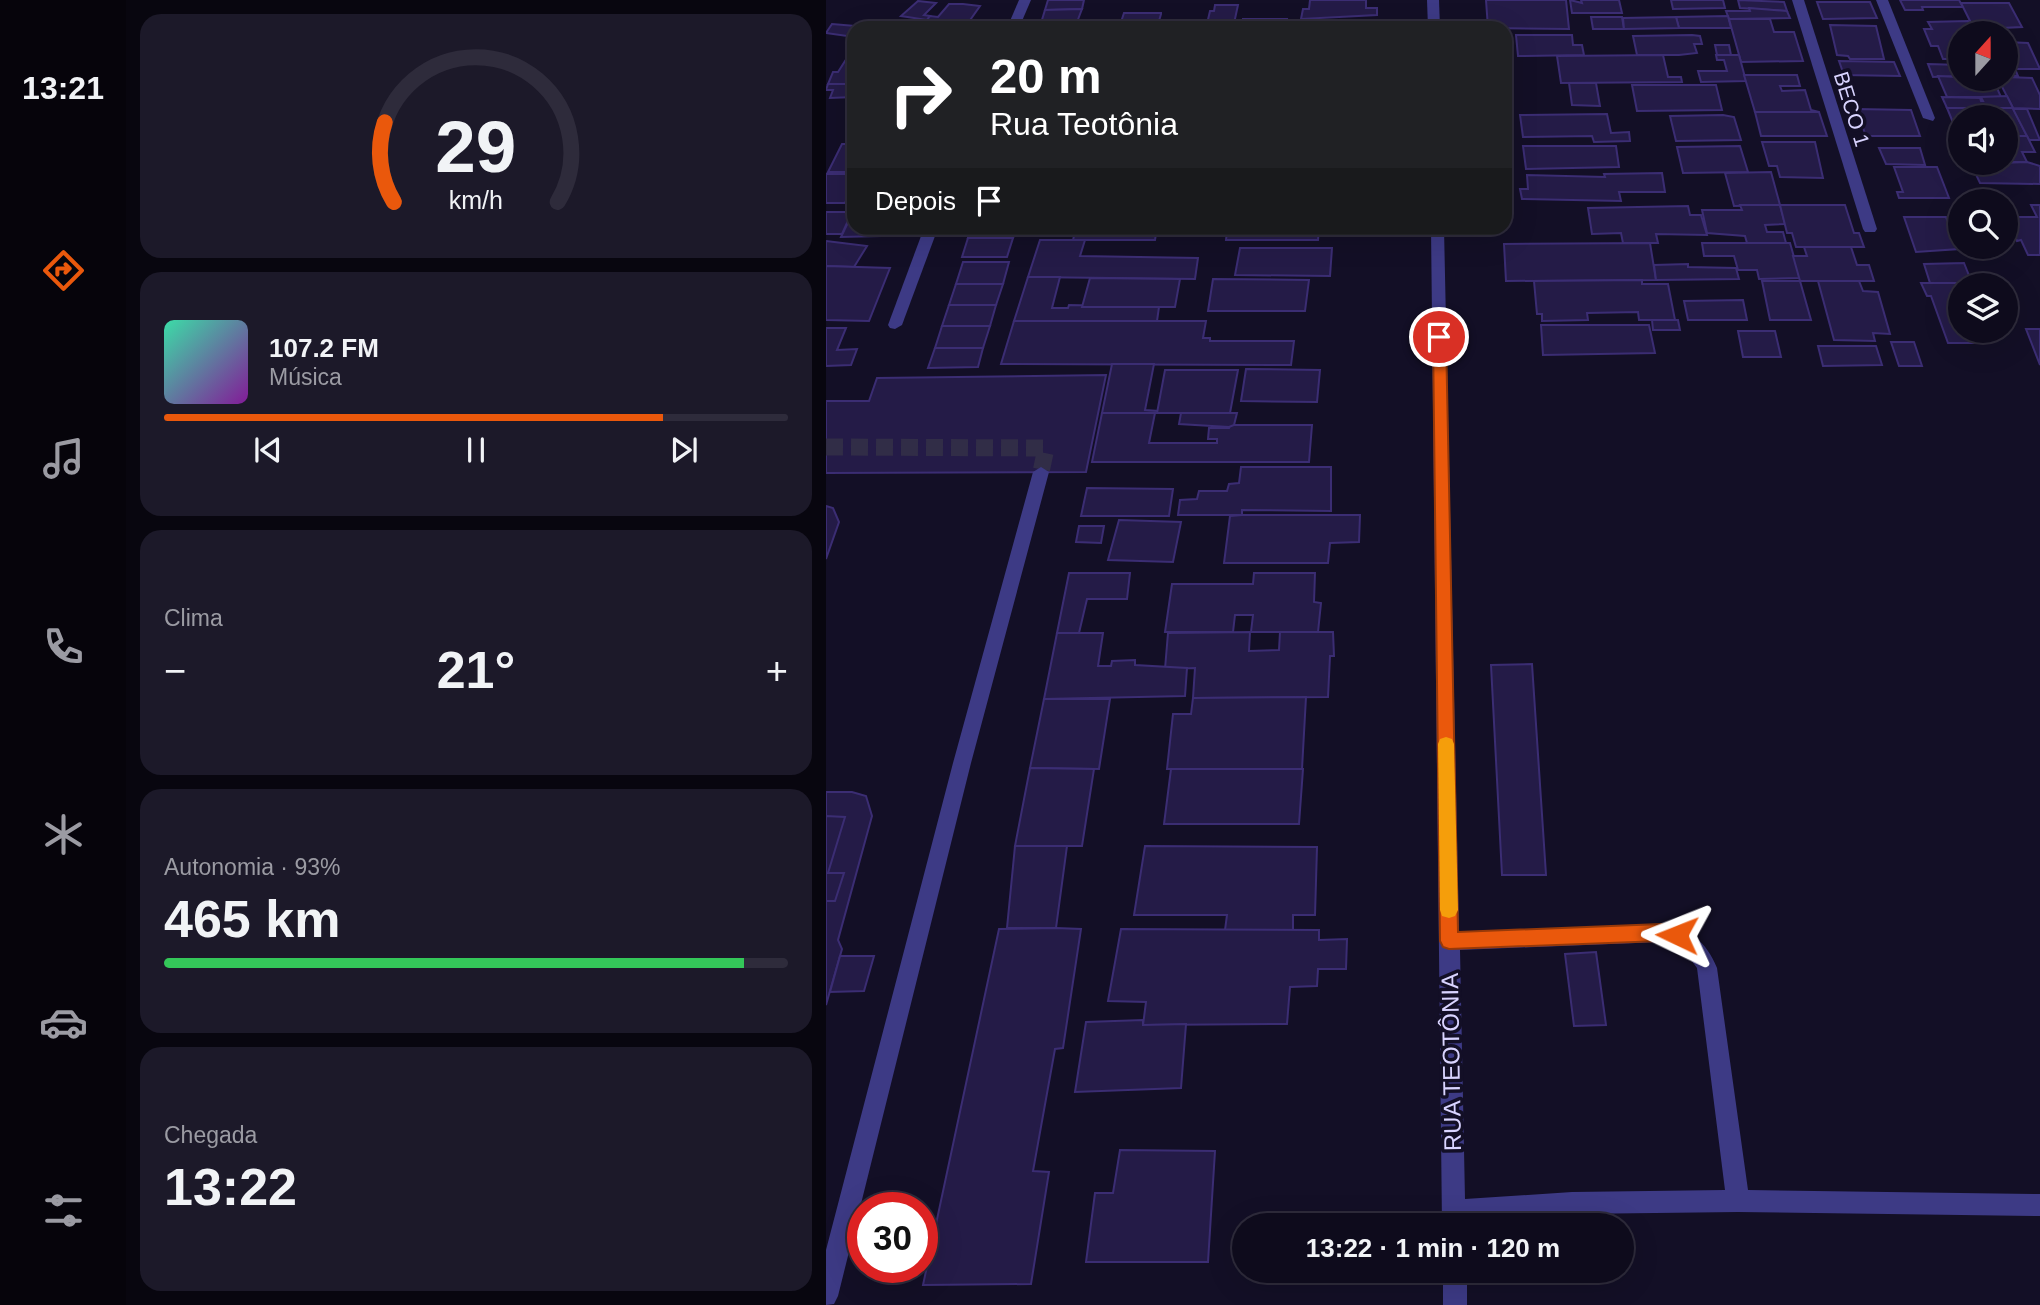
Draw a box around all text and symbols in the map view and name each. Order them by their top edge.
north arrow [1948,21,2018,91]
map controls [1948,21,2018,343]
icon: right [875,49,966,140]
text: 20 m [990,49,1102,103]
street label: BECO 1 [1830,69,1874,149]
text: 13:21 [22,70,104,106]
button: sound [1948,105,2018,175]
text: 29 [436,106,516,187]
text: Rua Teotônia [990,106,1178,142]
icon: arrive [970,182,1008,220]
text: km/h [449,186,503,214]
text: Depois [875,186,956,216]
button: search [1948,189,2018,259]
icon: directions [39,246,88,295]
button: layers [1948,273,2018,343]
pin [1409,307,1469,367]
icon: arrive [1420,318,1458,356]
text: 107.2 FM [269,333,379,363]
text: Música [269,364,342,390]
icon: previous [249,431,287,469]
icon: pause [457,431,495,469]
icon: next [665,431,703,469]
icon: music [39,434,88,483]
text: Clima [164,605,223,631]
icon: phone [39,622,88,671]
text: 21° [437,641,515,699]
text: − [164,650,186,692]
text: + [766,650,788,692]
icon: climate [39,810,88,859]
text: Autonomia · 93% [164,854,340,880]
text: 465 km [164,890,340,948]
position arrow [1640,898,1714,972]
street label: RUA TEOTÔNIA [1436,973,1466,1151]
icon: car [39,998,88,1047]
text: Chegada [164,1122,257,1148]
text: 13:22 [164,1158,297,1216]
icon: filters [39,1186,88,1235]
speed limit sign: 30 [847,1192,938,1283]
text: 13:22 · 1 min · 120 m [1306,1233,1560,1263]

